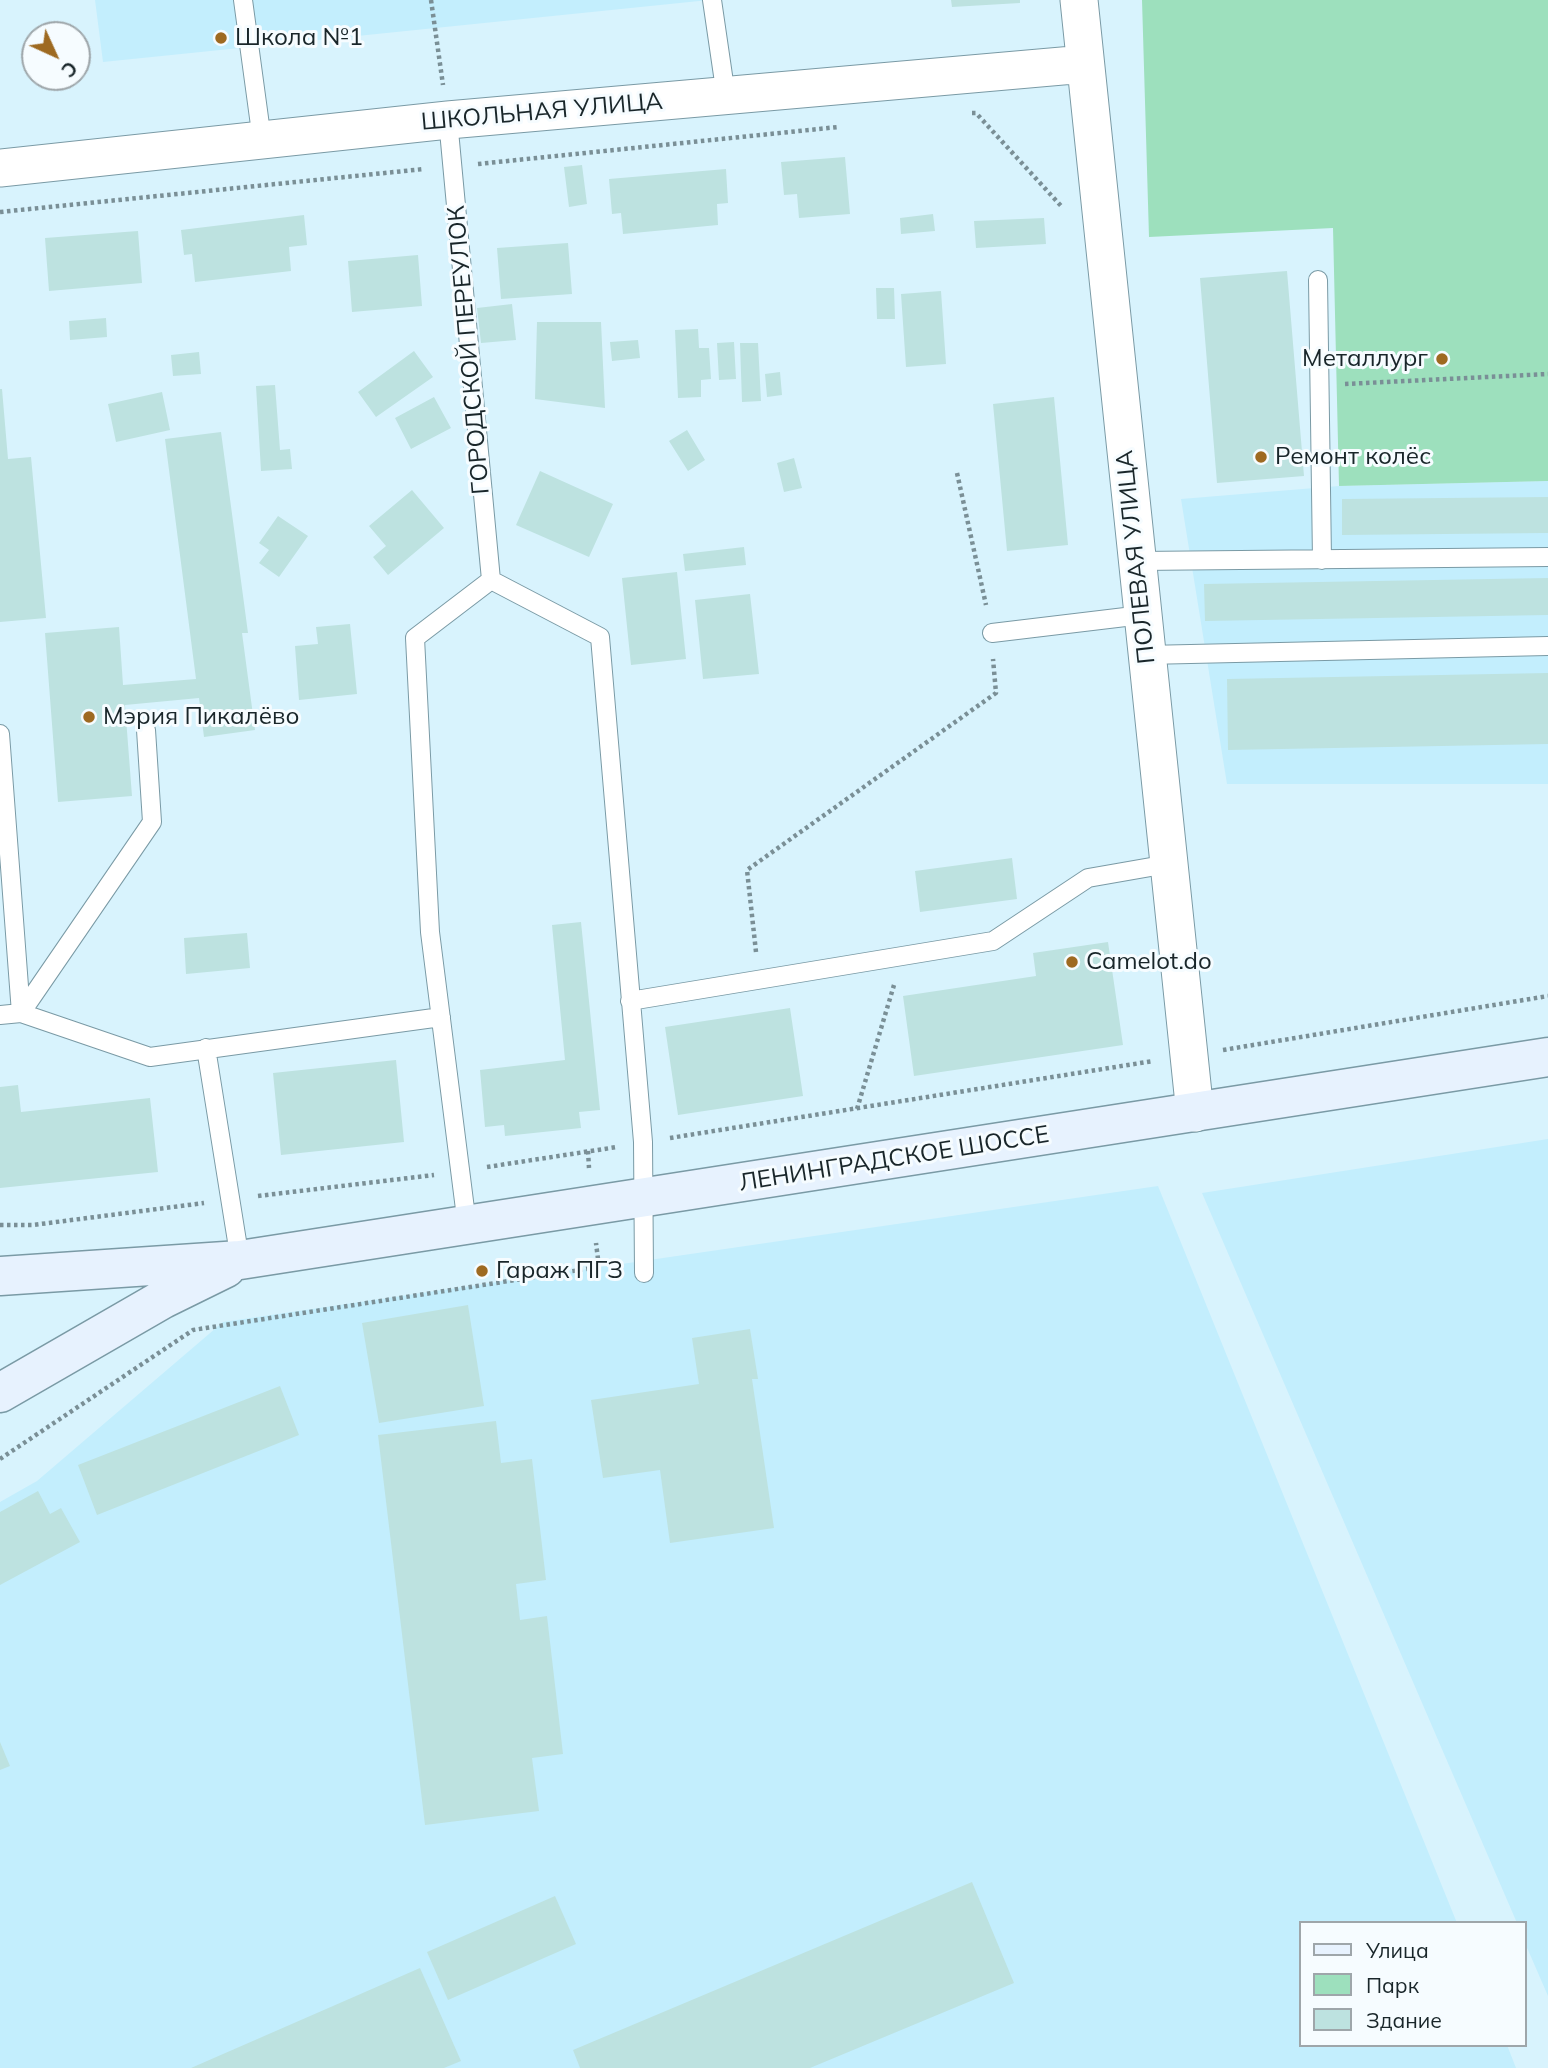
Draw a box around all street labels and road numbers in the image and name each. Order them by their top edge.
street label: ШКОЛЬНАЯ УЛИЦА [420,87,664,137]
street label: ГОРОДСКОЙ ПЕРЕУЛОК [442,204,496,496]
street label: ПОЛЕВАЯ УЛИЦА [1110,449,1162,665]
street label: ЛЕНИНГРАДСКОЕ ШОССЕ [737,1120,1051,1198]

